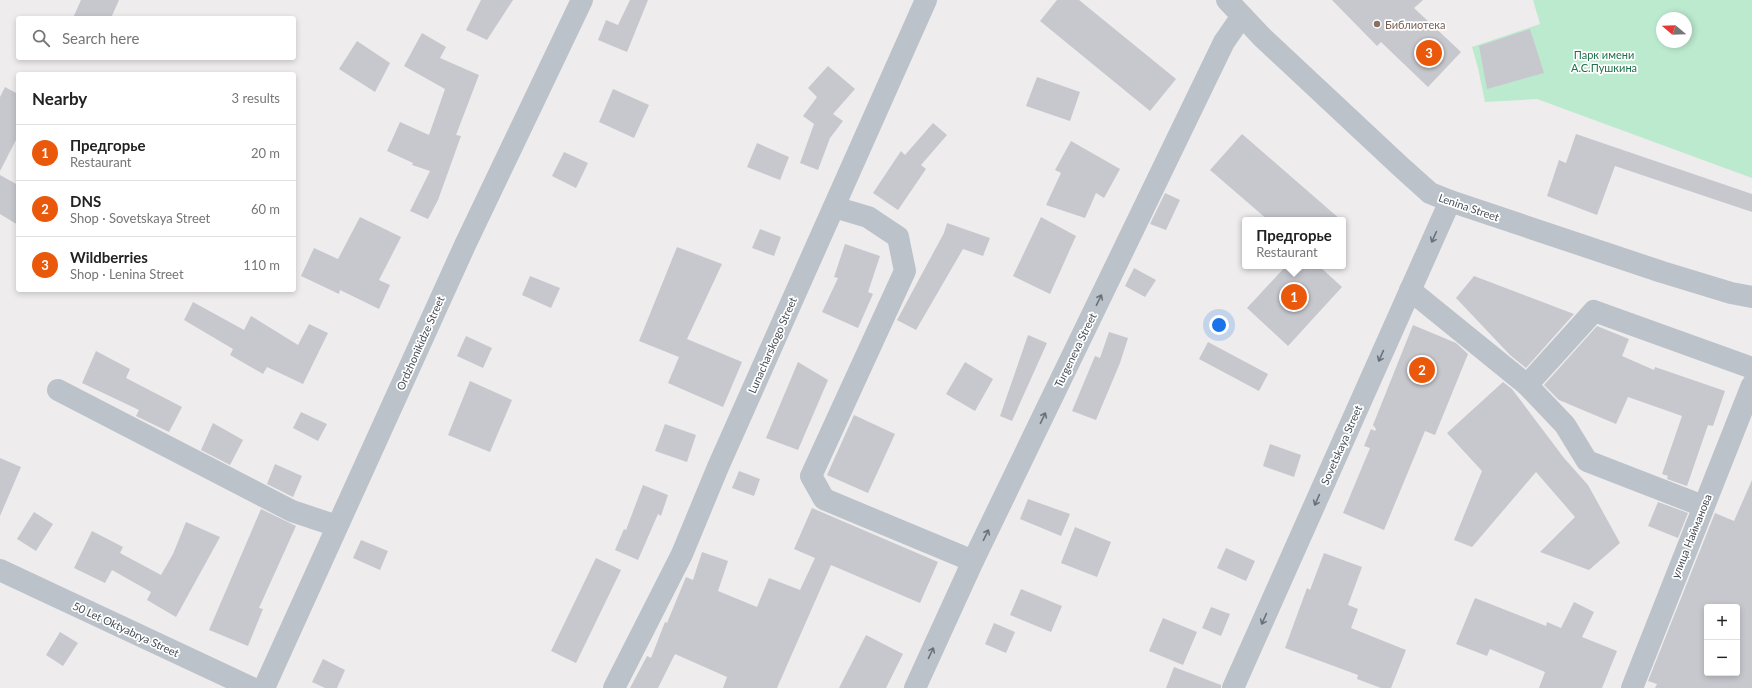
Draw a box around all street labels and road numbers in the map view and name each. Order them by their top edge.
street label: Lenina Street [1437,191,1501,223]
street label: Ordzhonikidze Street [393,294,447,392]
street label: Lunacharskogo Street [745,295,799,395]
street label: Turgeneva Street [1051,311,1099,389]
street label: Sovetskaya Street [1318,403,1364,487]
street label: улица Найманова [1668,492,1714,580]
street label: 50 Let Oktyabrya Street [71,599,181,659]

